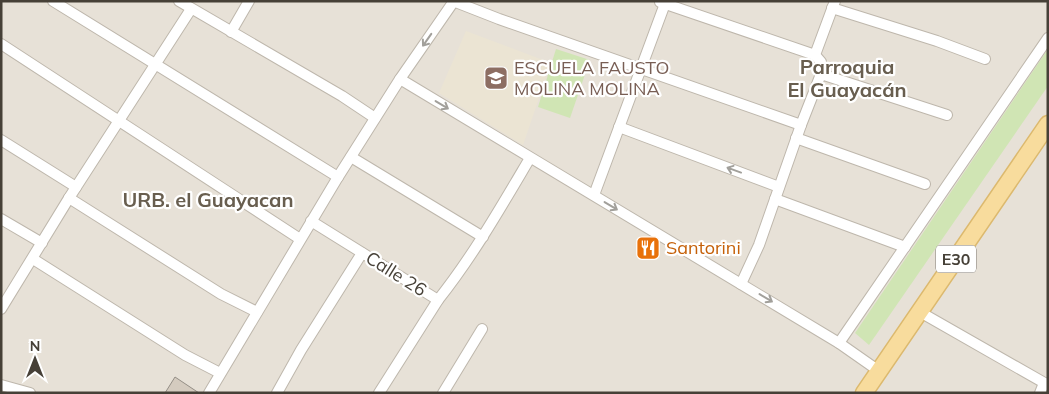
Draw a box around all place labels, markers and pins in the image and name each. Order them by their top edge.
place label: ESCUELA FAUSTO MOLINA MOLINA [514,56,669,100]
school or university icon: ESCUELA FAUSTO MOLINA MOLINA [483,65,509,91]
restaurant icon: Santorini [635,235,661,261]
place label: Santorini [666,236,741,259]

